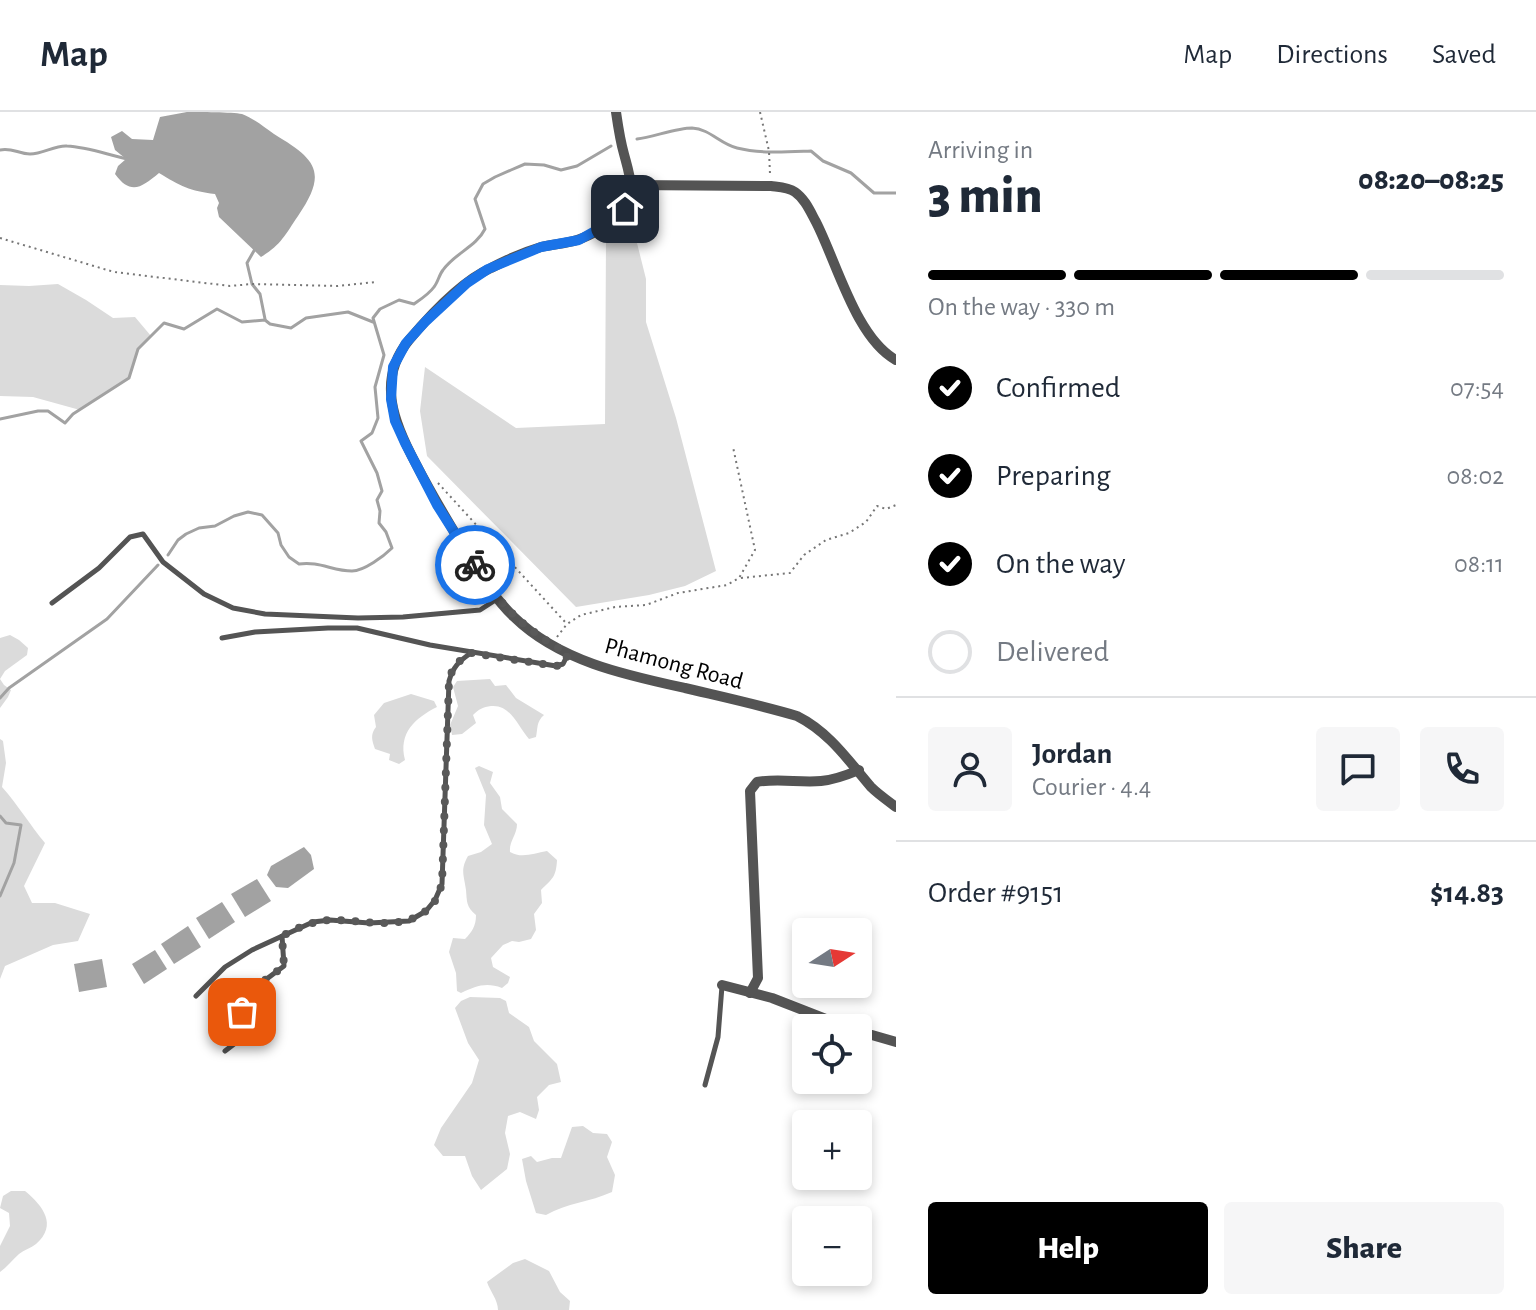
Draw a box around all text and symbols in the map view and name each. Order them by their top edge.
text: Map [40,36,108,74]
text: Map [1183,41,1232,69]
text: Directions [1276,41,1388,69]
text: Saved [1432,41,1496,69]
text: Arriving in [928,137,1033,163]
text: 08:20–08:25 [1358,165,1504,195]
text: 3 min [928,170,1042,222]
pin [591,175,659,243]
icon: home [603,187,647,231]
text: On the way · 330 m [928,294,1115,320]
icon: check [928,366,972,410]
text: Confirmed [996,373,1120,403]
text: 07:54 [1450,375,1504,401]
icon: check [928,454,972,498]
text: Preparing [996,461,1111,491]
text: 08:02 [1446,463,1504,489]
courier [435,525,515,605]
icon: check [928,542,972,586]
icon: bike [453,543,497,587]
text: On the way [996,549,1125,579]
text: 08:11 [1454,551,1504,577]
street label: Phamong Road [602,634,746,694]
text: Delivered [996,637,1109,667]
button: person [928,727,1012,811]
button: chat [1316,727,1400,811]
button: phone [1420,727,1504,811]
text: Jordan [1032,739,1112,769]
text: Courier · 4.4 [1032,774,1151,800]
text: Order #9151 [928,878,1063,908]
text: $14.83 [1430,878,1504,908]
north arrow [792,918,872,998]
map controls [792,918,872,1286]
pin [208,978,276,1046]
icon: bag [220,990,264,1034]
button: locate [792,1014,872,1094]
button: + [792,1110,872,1190]
button: Help [928,1202,1208,1294]
button: Share [1224,1202,1504,1294]
button: − [792,1206,872,1286]

